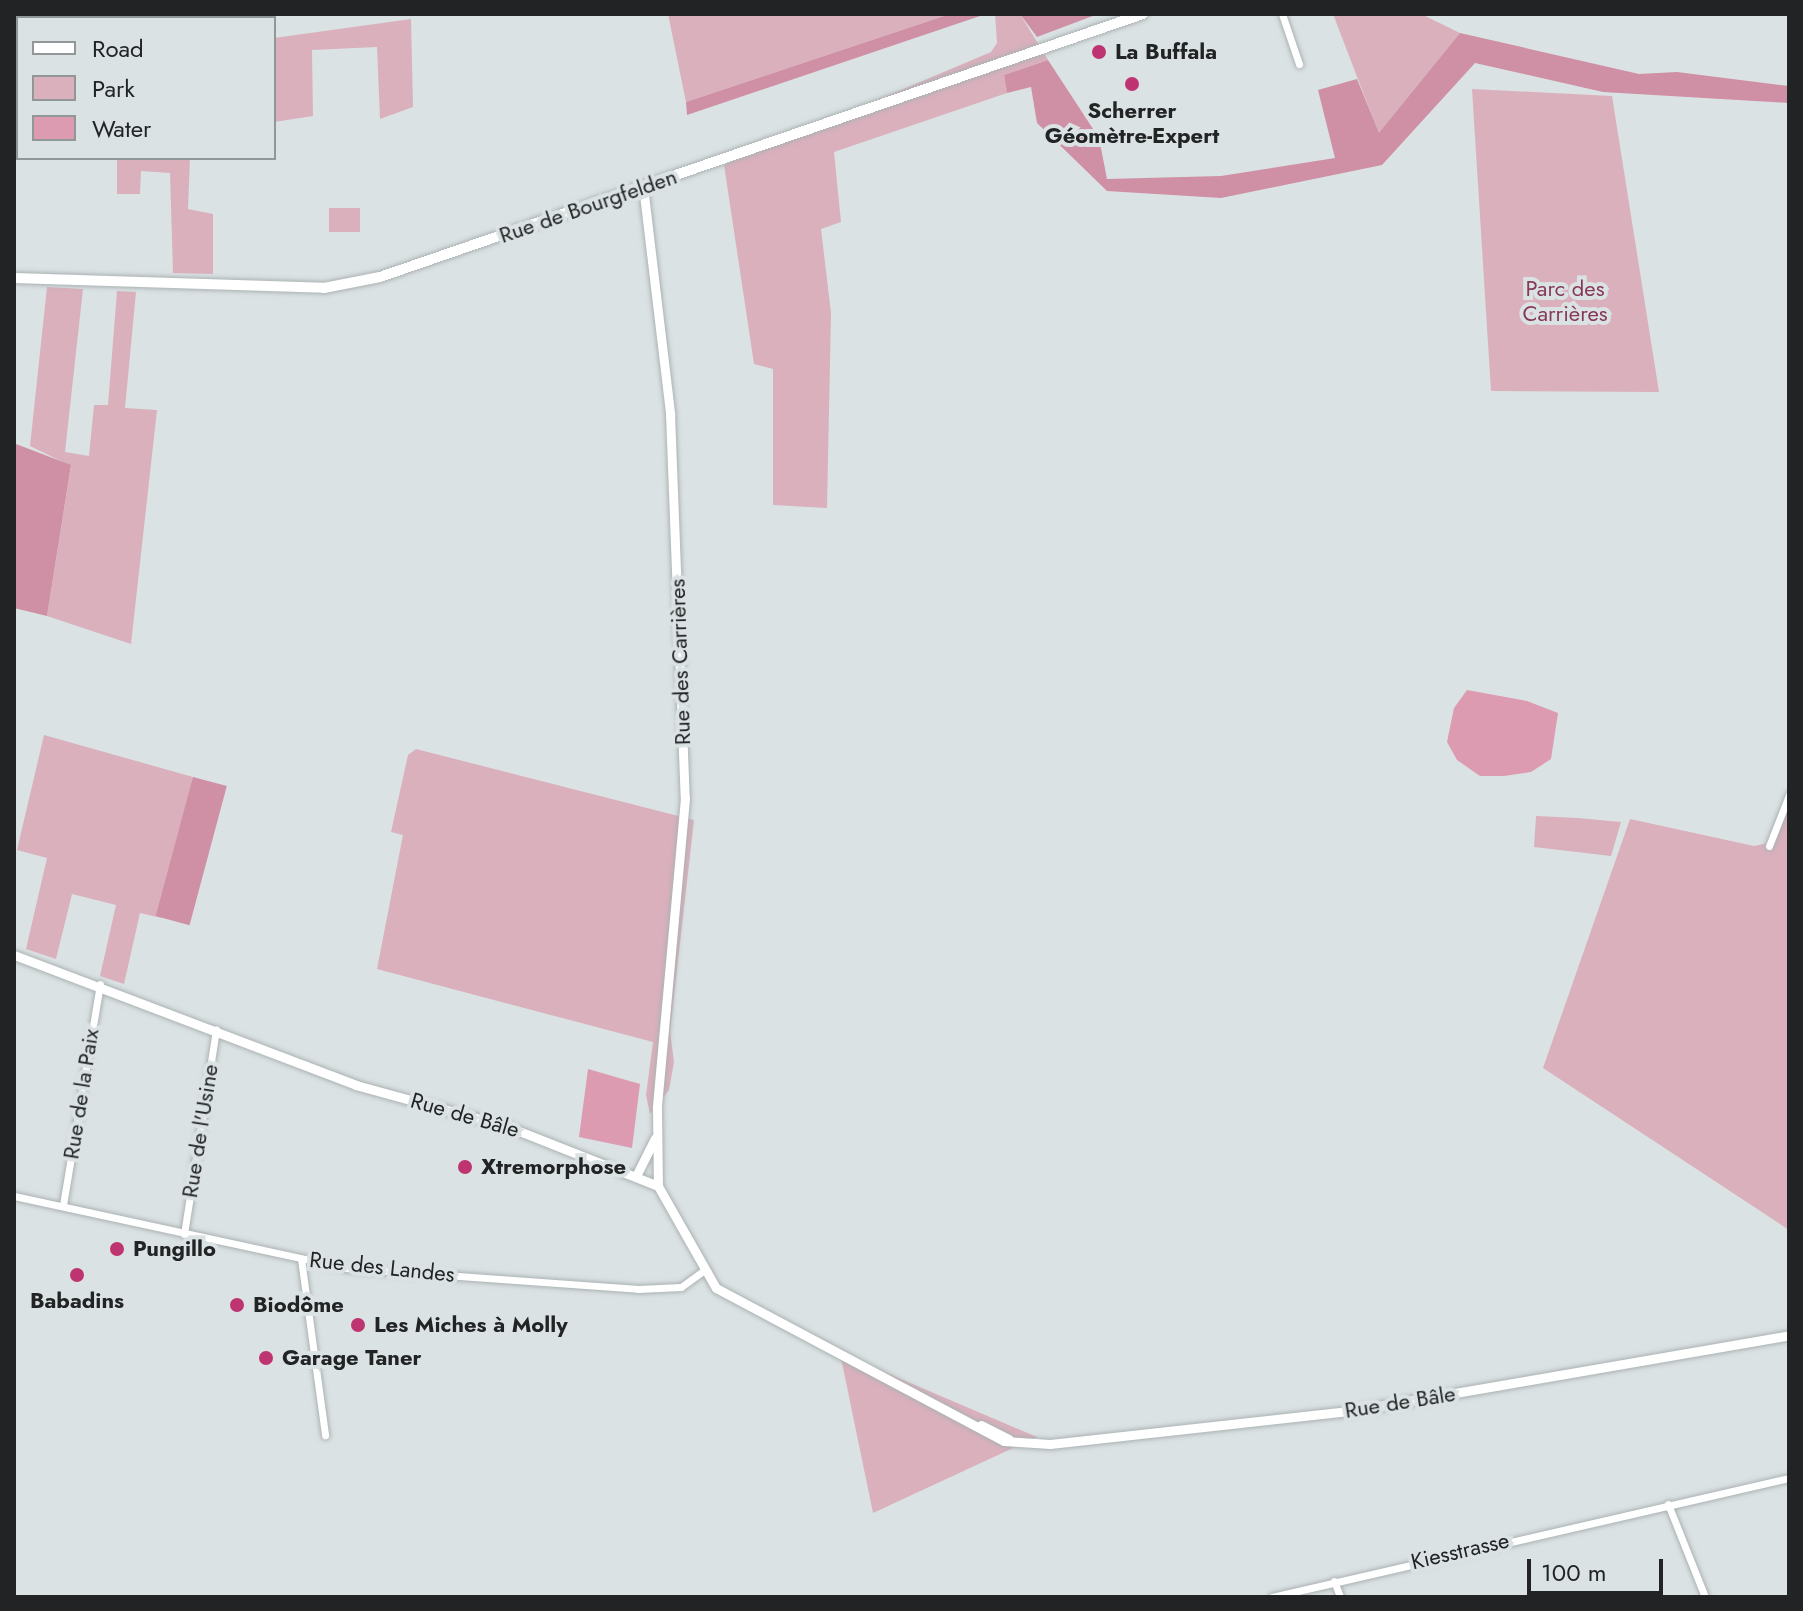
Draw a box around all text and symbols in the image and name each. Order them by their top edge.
legend [16,16,276,160]
text: Road [92,31,144,66]
place label: La Buffala [1115,39,1217,65]
marker: La Buffala [1090,43,1108,61]
text: Park [92,71,135,106]
marker: Scherrer Géomètre-Expert [1123,75,1141,93]
place label: Scherrer Géomètre-Expert [1045,97,1219,148]
text: Water [92,111,151,146]
street label: Rue de Bourgfelden [496,163,680,249]
park label: Parc des Carrières [1522,275,1608,326]
street label: Rue des Carrières [664,578,696,746]
street label: Rue de la Paix [58,1027,104,1161]
street label: Rue de l'Usine [176,1062,224,1200]
street label: Rue de Bâle [408,1087,522,1143]
place label: Xtremorphose [481,1154,626,1180]
marker: Xtremorphose [456,1158,474,1176]
place label: Pungillo [133,1236,216,1262]
marker: Pungillo [108,1240,126,1258]
street label: Rue des Landes [308,1246,456,1288]
marker: Babadins [68,1266,86,1284]
place label: Babadins [30,1288,124,1314]
place label: Biodôme [253,1292,344,1318]
marker: Biodôme [228,1296,246,1314]
place label: Les Miches à Molly [374,1312,568,1338]
marker: Les Miches à Molly [349,1316,367,1334]
place label: Garage Taner [282,1345,422,1371]
marker: Garage Taner [257,1349,275,1367]
street label: Rue de Bâle [1343,1380,1457,1424]
street label: Kiesstrasse [1408,1527,1512,1575]
scale bar [1531,1543,1667,1593]
text: 100 m [1541,1555,1607,1590]

